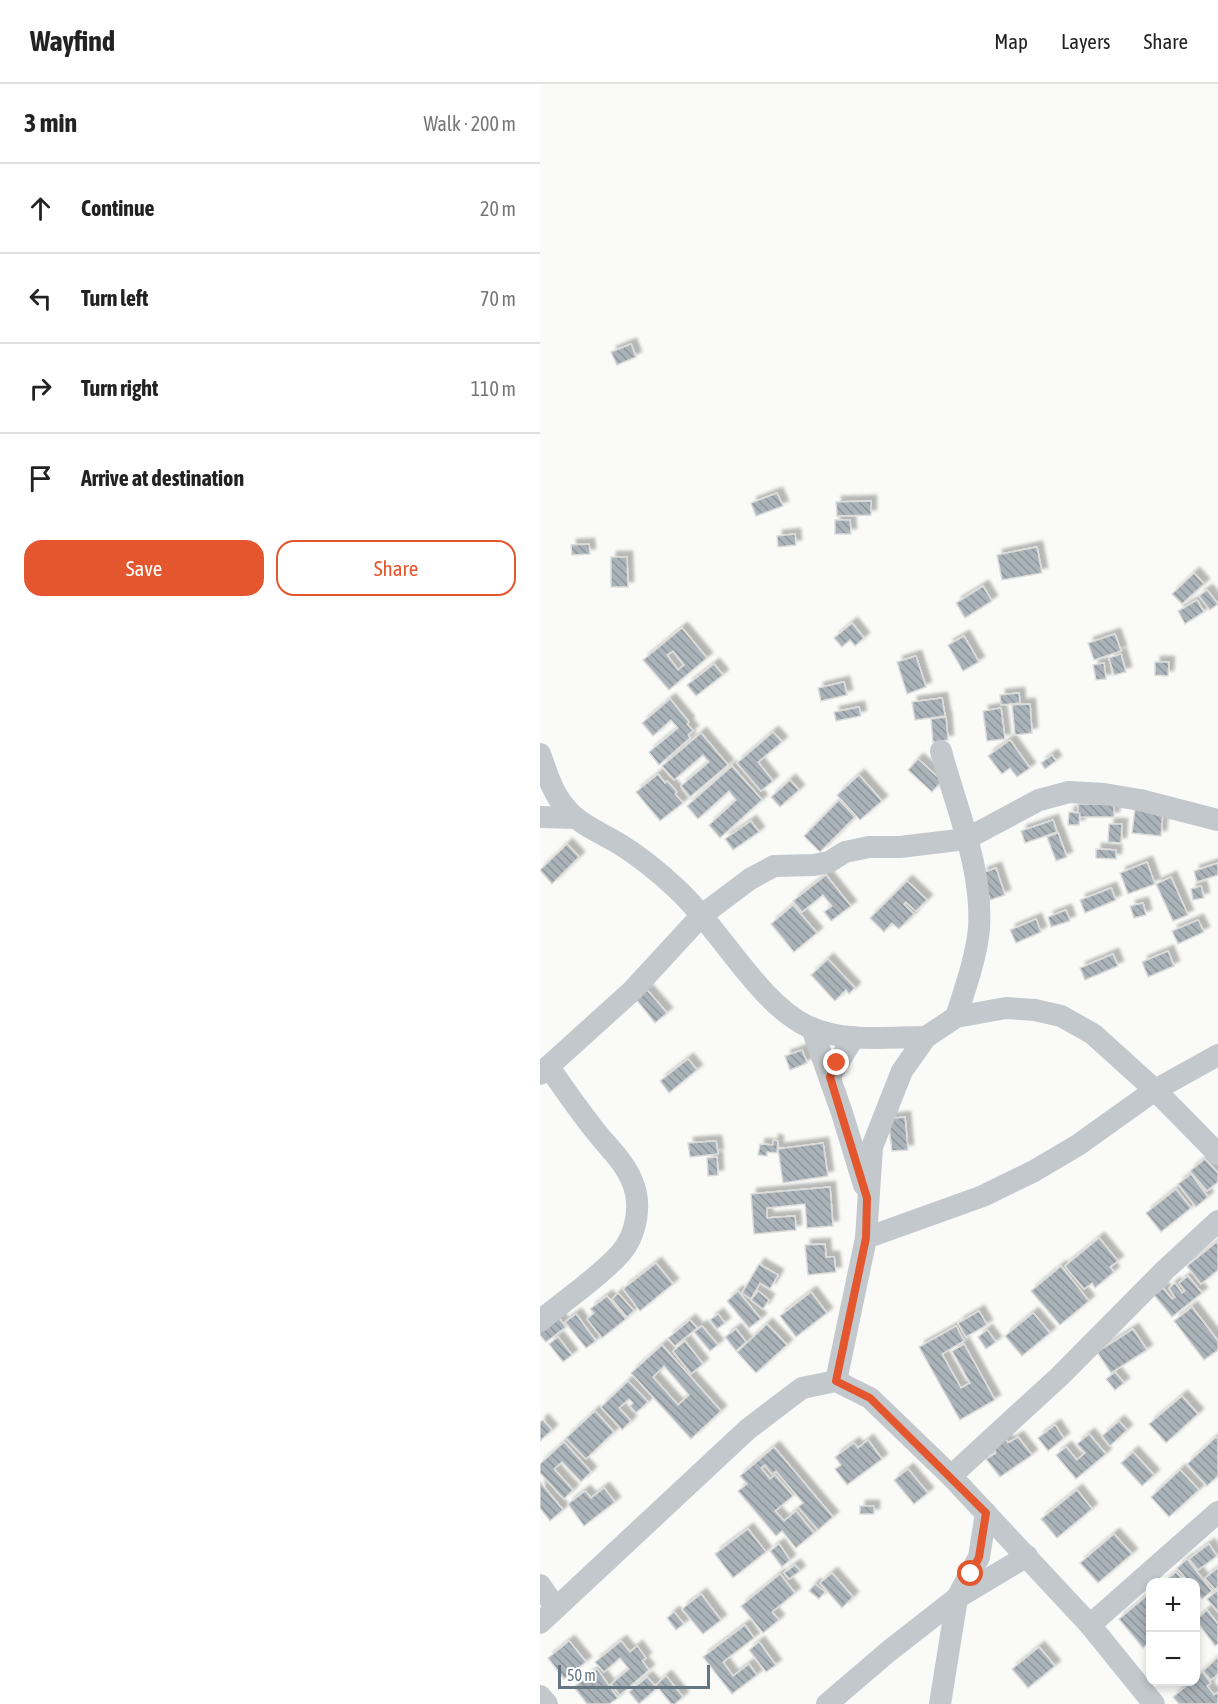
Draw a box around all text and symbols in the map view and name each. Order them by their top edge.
text: Wayfind [30,25,115,57]
text: Map [994,29,1028,53]
text: Layers [1061,29,1111,53]
text: Share [1144,29,1188,53]
text: 3 min [24,108,77,138]
text: Walk · 200 m [424,112,516,135]
icon: ahead [24,192,57,225]
text: Continue [81,195,155,221]
text: 20 m [480,197,516,220]
icon: left [24,282,57,315]
text: Turn left [81,285,148,311]
text: 70 m [480,287,516,310]
icon: right [24,372,57,405]
text: Turn right [81,375,158,401]
text: 110 m [471,377,516,400]
icon: arrive [24,462,57,495]
text: Arrive at destination [81,465,244,491]
button: Save [24,540,264,596]
button: Share [276,540,516,596]
route end [823,1049,849,1075]
route start [957,1560,983,1586]
map controls [1146,1578,1200,1686]
button: + [1146,1578,1200,1632]
button: − [1146,1632,1200,1686]
scale bar [558,1662,710,1690]
text: 50 m [567,1666,596,1684]

